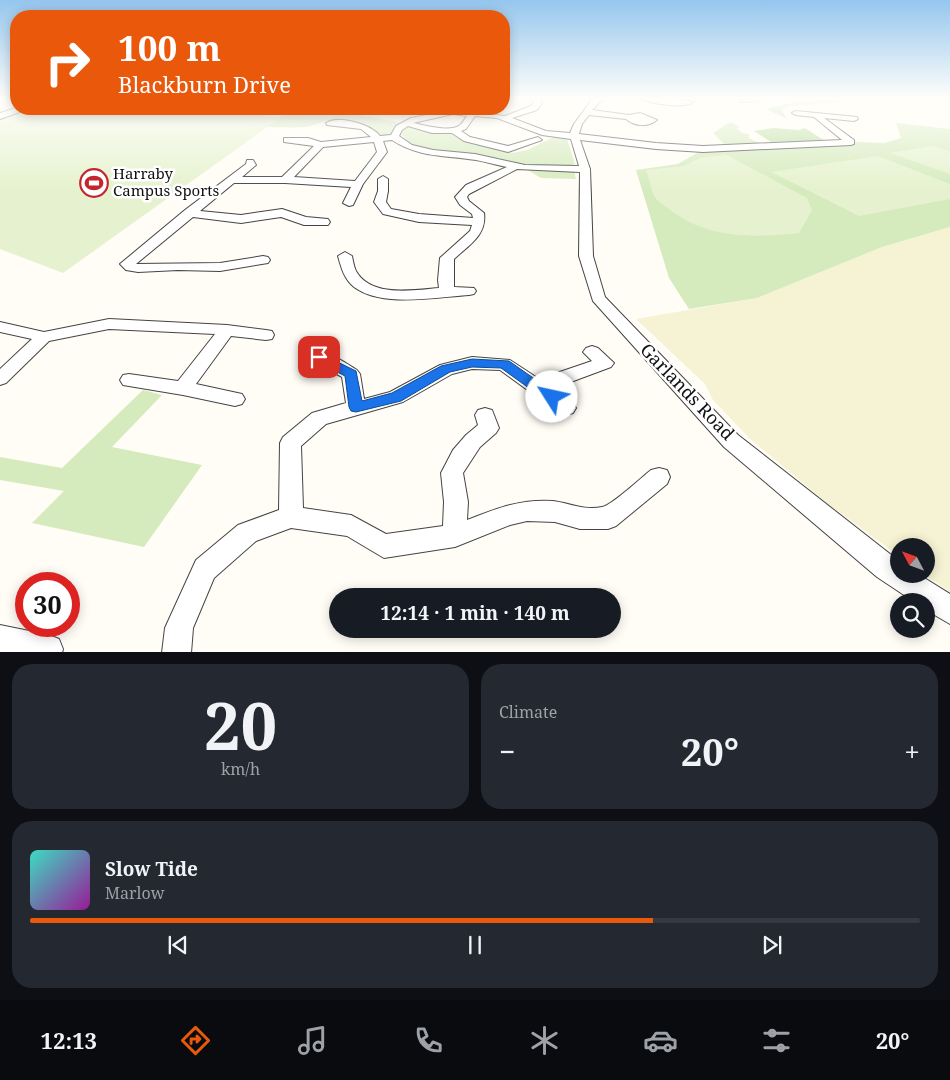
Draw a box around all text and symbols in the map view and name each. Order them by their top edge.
text: 100 m [118,24,221,71]
icon: right [35,30,100,95]
text: Blackburn Drive [118,69,291,99]
place label: Harraby Campus Sports [113,163,220,200]
sports icon: Harraby Campus Sports [79,168,109,198]
pin [298,336,340,378]
street label: Garlands Road [635,338,740,445]
icon: arrive [305,343,333,371]
position arrow [525,370,577,422]
north arrow [890,538,935,582]
map controls [890,538,935,638]
speed limit sign: 30 [15,572,80,637]
button: search [890,593,935,638]
text: 12:14 · 1 min · 140 m [380,600,570,626]
text: 20 [204,681,277,769]
text: Climate [499,701,557,723]
text: 20° [681,725,739,777]
text: − [499,732,515,770]
text: + [904,732,920,770]
text: km/h [221,758,260,780]
text: Slow Tide [105,856,198,882]
text: Marlow [105,882,165,904]
icon: previous [164,931,192,959]
icon: pause [461,931,489,959]
icon: next [758,931,786,959]
icon: directions [178,1023,213,1058]
icon: music [295,1023,330,1058]
icon: phone [411,1023,446,1058]
icon: climate [527,1023,562,1058]
icon: car [643,1023,678,1058]
icon: filters [759,1023,794,1058]
text: 12:13 [41,1025,97,1055]
text: 20° [876,1025,909,1055]

